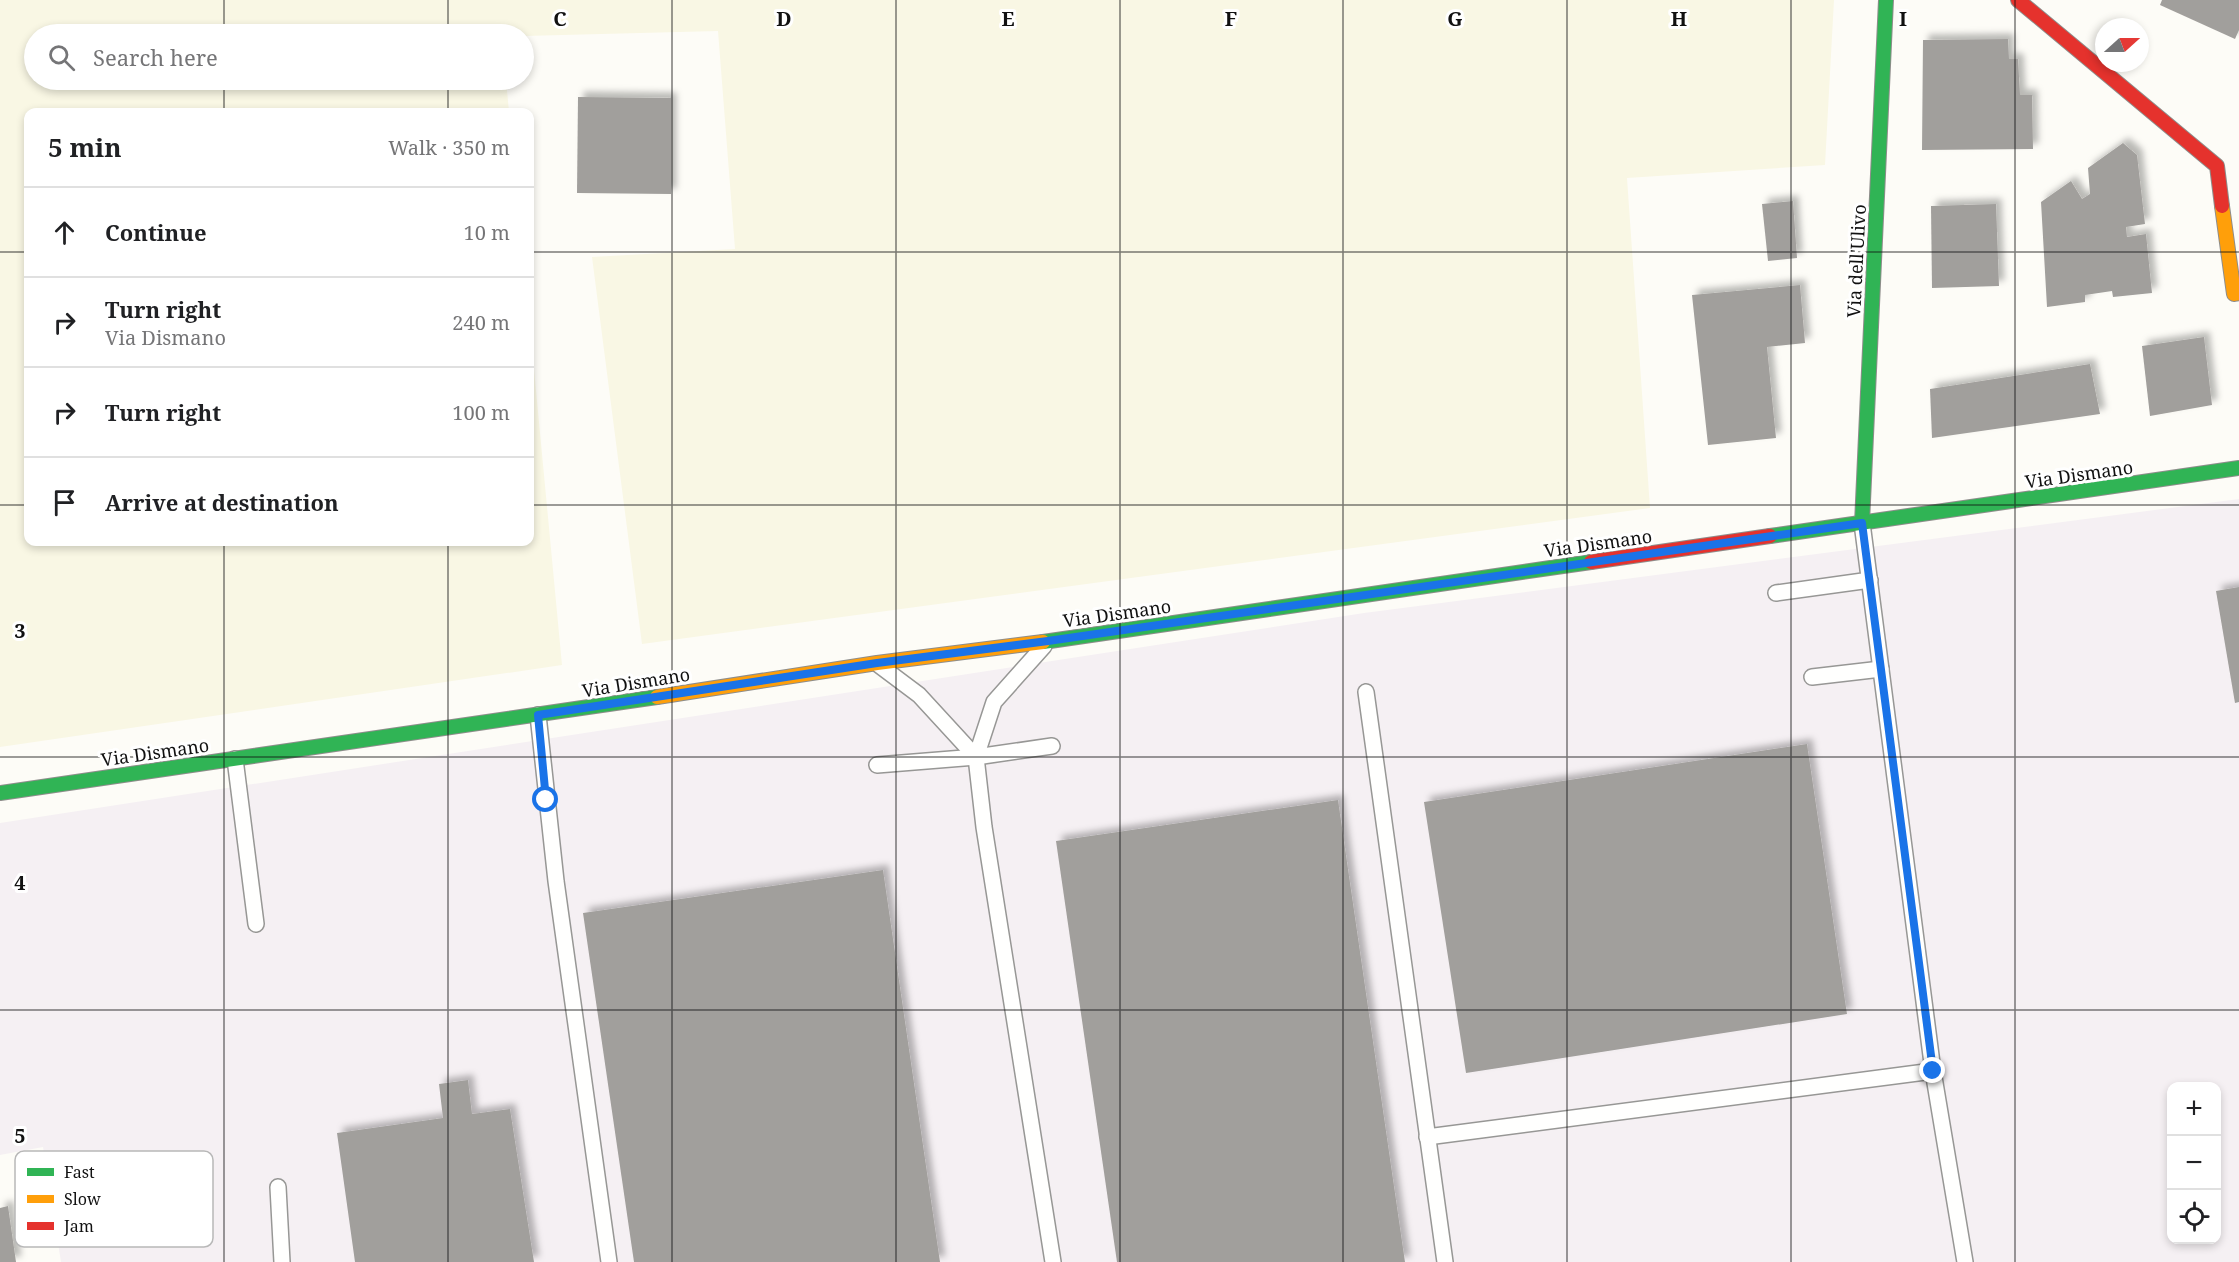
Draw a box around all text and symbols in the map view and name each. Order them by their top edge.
text: C [553,5,567,32]
text: D [776,5,792,32]
text: E [1001,5,1015,32]
text: F [1225,5,1237,32]
text: G [1447,5,1463,32]
text: H [1671,5,1687,32]
text: I [1899,5,1907,32]
north arrow [2095,18,2149,72]
search box [24,24,534,90]
icon: search [45,41,78,74]
text: Search here [93,42,218,72]
text: 5 min [48,129,122,165]
text: Walk · 350 m [388,134,510,161]
street label: Via dell'Ulivo [1841,204,1871,318]
icon: ahead [48,216,81,249]
text: Continue [105,217,207,247]
text: 10 m [464,219,510,246]
text: Turn right [105,294,221,324]
icon: right [48,306,81,339]
text: 240 m [452,309,510,336]
text: Via Dismano [105,324,226,351]
icon: right [48,396,81,429]
text: Turn right [105,397,221,427]
text: 100 m [452,399,510,426]
street label: Via Dismano [2023,455,2135,493]
icon: arrive [48,486,81,519]
text: Arrive at destination [105,487,339,517]
street label: Via Dismano [1542,524,1654,562]
street label: Via Dismano [1061,594,1173,632]
text: 3 [14,617,26,644]
street label: Via Dismano [580,662,692,702]
street label: Via Dismano [99,733,211,771]
route start [532,786,558,812]
text: 4 [14,869,26,896]
route end [1919,1057,1945,1083]
map controls [2167,1082,2221,1244]
button: + [2167,1082,2221,1136]
text: 5 [14,1122,26,1149]
button: − [2167,1136,2221,1190]
legend [15,1151,213,1247]
text: Fast [64,1161,95,1183]
text: Slow [64,1188,101,1210]
button: locate [2167,1190,2221,1244]
text: Jam [63,1215,94,1237]

